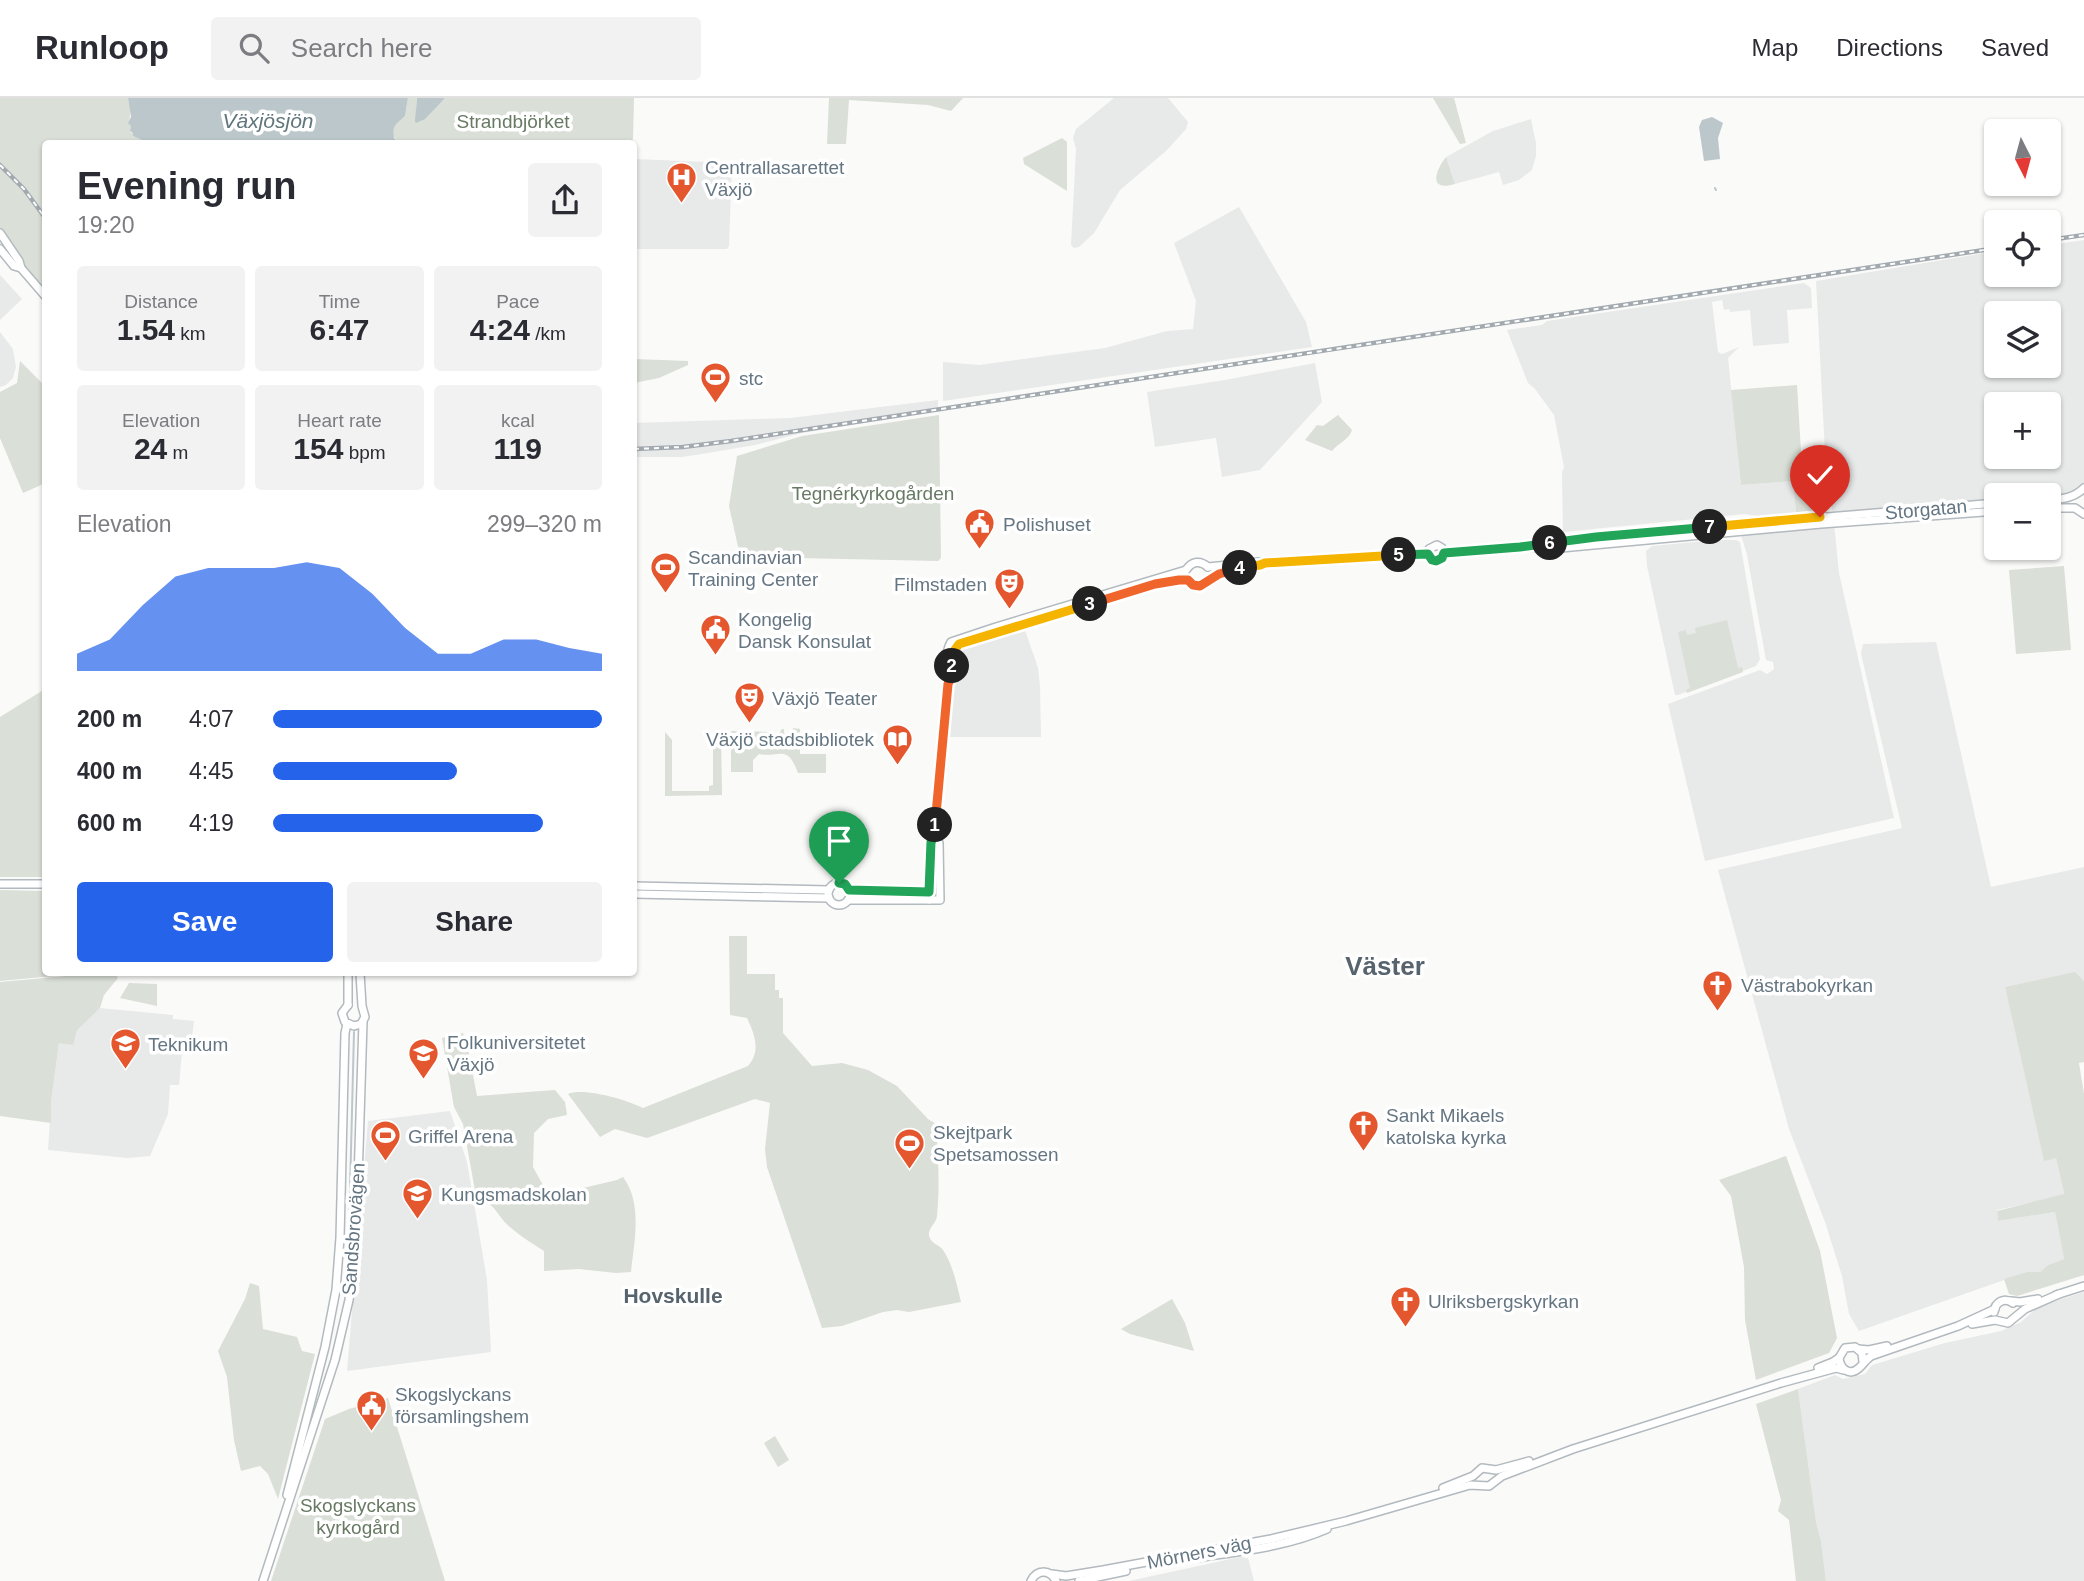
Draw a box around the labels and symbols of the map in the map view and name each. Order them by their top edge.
water label: Växjösjön [222,109,314,132]
park label: Strandbjörket [456,111,570,132]
north arrow [1984,119,2062,196]
place label: Centrallasarettet Växjö [705,157,845,200]
hospital icon: Centrallasarettet Växjö [665,161,699,205]
sports icon: stc [699,361,733,405]
place label: stc [739,368,763,389]
pin [1790,445,1850,517]
park label: Tegnérkyrkogården [792,483,954,504]
street label: Storgatan [1884,495,1968,524]
public building icon: Polishuset [963,507,997,551]
pin: 7 [1692,510,1728,544]
place label: Polishuset [1003,514,1091,535]
pin: 6 [1532,526,1568,560]
pin: 5 [1382,538,1416,573]
place label: Scandinavian Training Center [688,547,819,590]
pin: 4 [1222,550,1258,586]
sports icon: Scandinavian Training Center [648,551,682,595]
theatre icon: Filmstaden [993,567,1027,611]
place label: Filmstaden [894,574,987,595]
pin: 3 [1072,587,1108,622]
place label: Kongelig Dansk Konsulat [738,609,872,652]
public building icon: Kongelig Dansk Konsulat [698,613,732,657]
pin: 2 [934,648,970,684]
theatre icon: Växjö Teater [732,681,766,725]
place label: Växjö Teater [772,688,878,709]
library icon: Växjö stadsbibliotek [880,722,914,766]
place label: Växjö stadsbibliotek [706,729,874,750]
pin: 1 [918,808,953,842]
pin [809,811,869,883]
district label: Väster [1345,951,1425,981]
church icon: Västrabokyrkan [1701,968,1735,1012]
place label: Västrabokyrkan [1741,975,1873,996]
school or university icon: Teknikum [108,1027,142,1071]
place label: Folkuniversitetet Växjö [447,1032,586,1075]
place label: Teknikum [148,1034,228,1055]
school or university icon: Folkuniversitetet Växjö [407,1036,441,1080]
place label: Sankt Mikaels katolska kyrka [1386,1105,1507,1148]
church icon: Sankt Mikaels katolska kyrka [1346,1109,1380,1153]
sports icon: Griffel Arena [368,1119,402,1163]
place label: Skejtpark Spetsamossen [933,1122,1059,1165]
place label: Griffel Arena [408,1126,514,1147]
sports icon: Skejtpark Spetsamossen [893,1126,927,1170]
street label: Sandsbrovägen [338,1162,369,1296]
school or university icon: Kungsmadskolan [401,1177,435,1221]
place label: Kungsmadskolan [441,1184,587,1205]
district label: Hovskulle [623,1284,723,1307]
church icon: Ulriksbergskyrkan [1388,1284,1422,1328]
place label: Ulriksbergskyrkan [1428,1291,1579,1312]
place label: Skogslyckans församlingshem [395,1384,529,1427]
public building icon: Skogslyckans församlingshem [355,1388,389,1432]
park label: Skogslyckans kyrkogård [300,1495,416,1538]
street label: Mörners väg [1145,1532,1253,1573]

